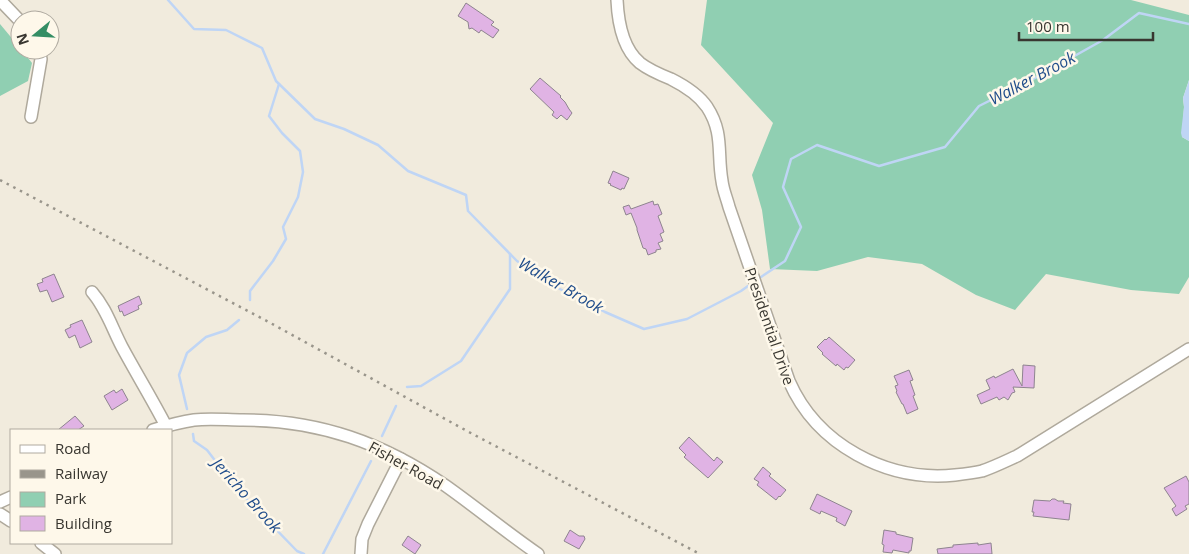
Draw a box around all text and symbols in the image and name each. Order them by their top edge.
north arrow [10,10,60,60]
scale bar [1019,10,1153,42]
text: 100 m [1026,16,1070,36]
text: N [11,31,33,48]
water label: Walker Brook [985,45,1080,110]
water label: Walker Brook [514,252,609,319]
street label: Presidential Drive [740,265,800,387]
legend [10,429,172,544]
street label: Fisher Road [365,436,447,494]
text: Road [55,438,91,458]
water label: Jericho Brook [205,450,287,538]
text: Railway [55,463,108,483]
text: Park [55,488,86,508]
text: Building [55,513,112,533]

